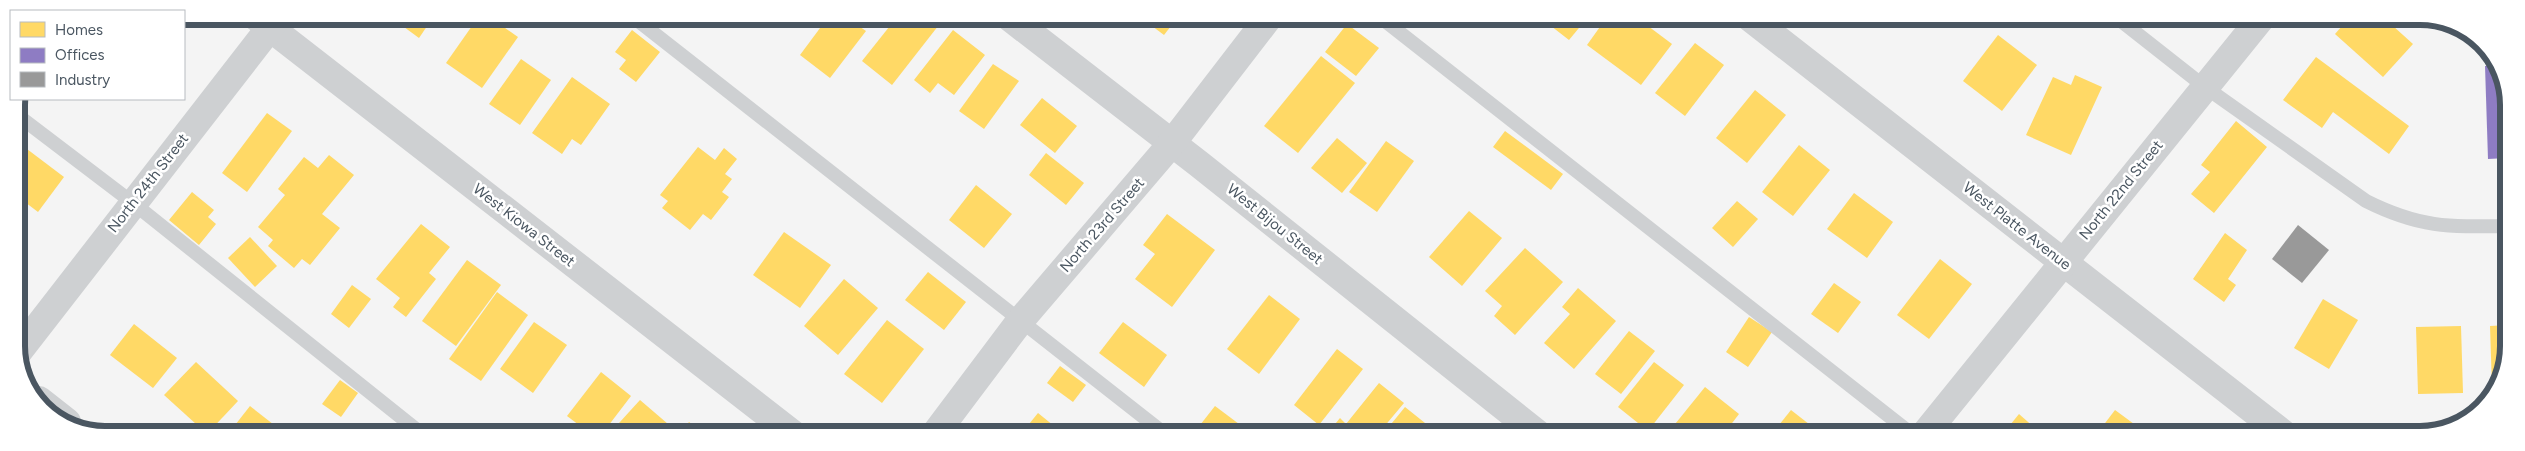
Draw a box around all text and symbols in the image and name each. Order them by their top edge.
legend [10,10,185,100]
text: Homes [55,21,103,39]
text: Offices [55,46,105,64]
text: Industry [55,71,110,89]
street label: North 24th Street [104,130,192,236]
street label: North 22nd Street [2075,136,2167,243]
street label: North 23rd Street [1056,174,1148,276]
street label: West Platte Avenue [1959,178,2075,274]
street label: West Kiowa Street [469,180,579,271]
street label: West Bijou Street [1224,180,1327,268]

